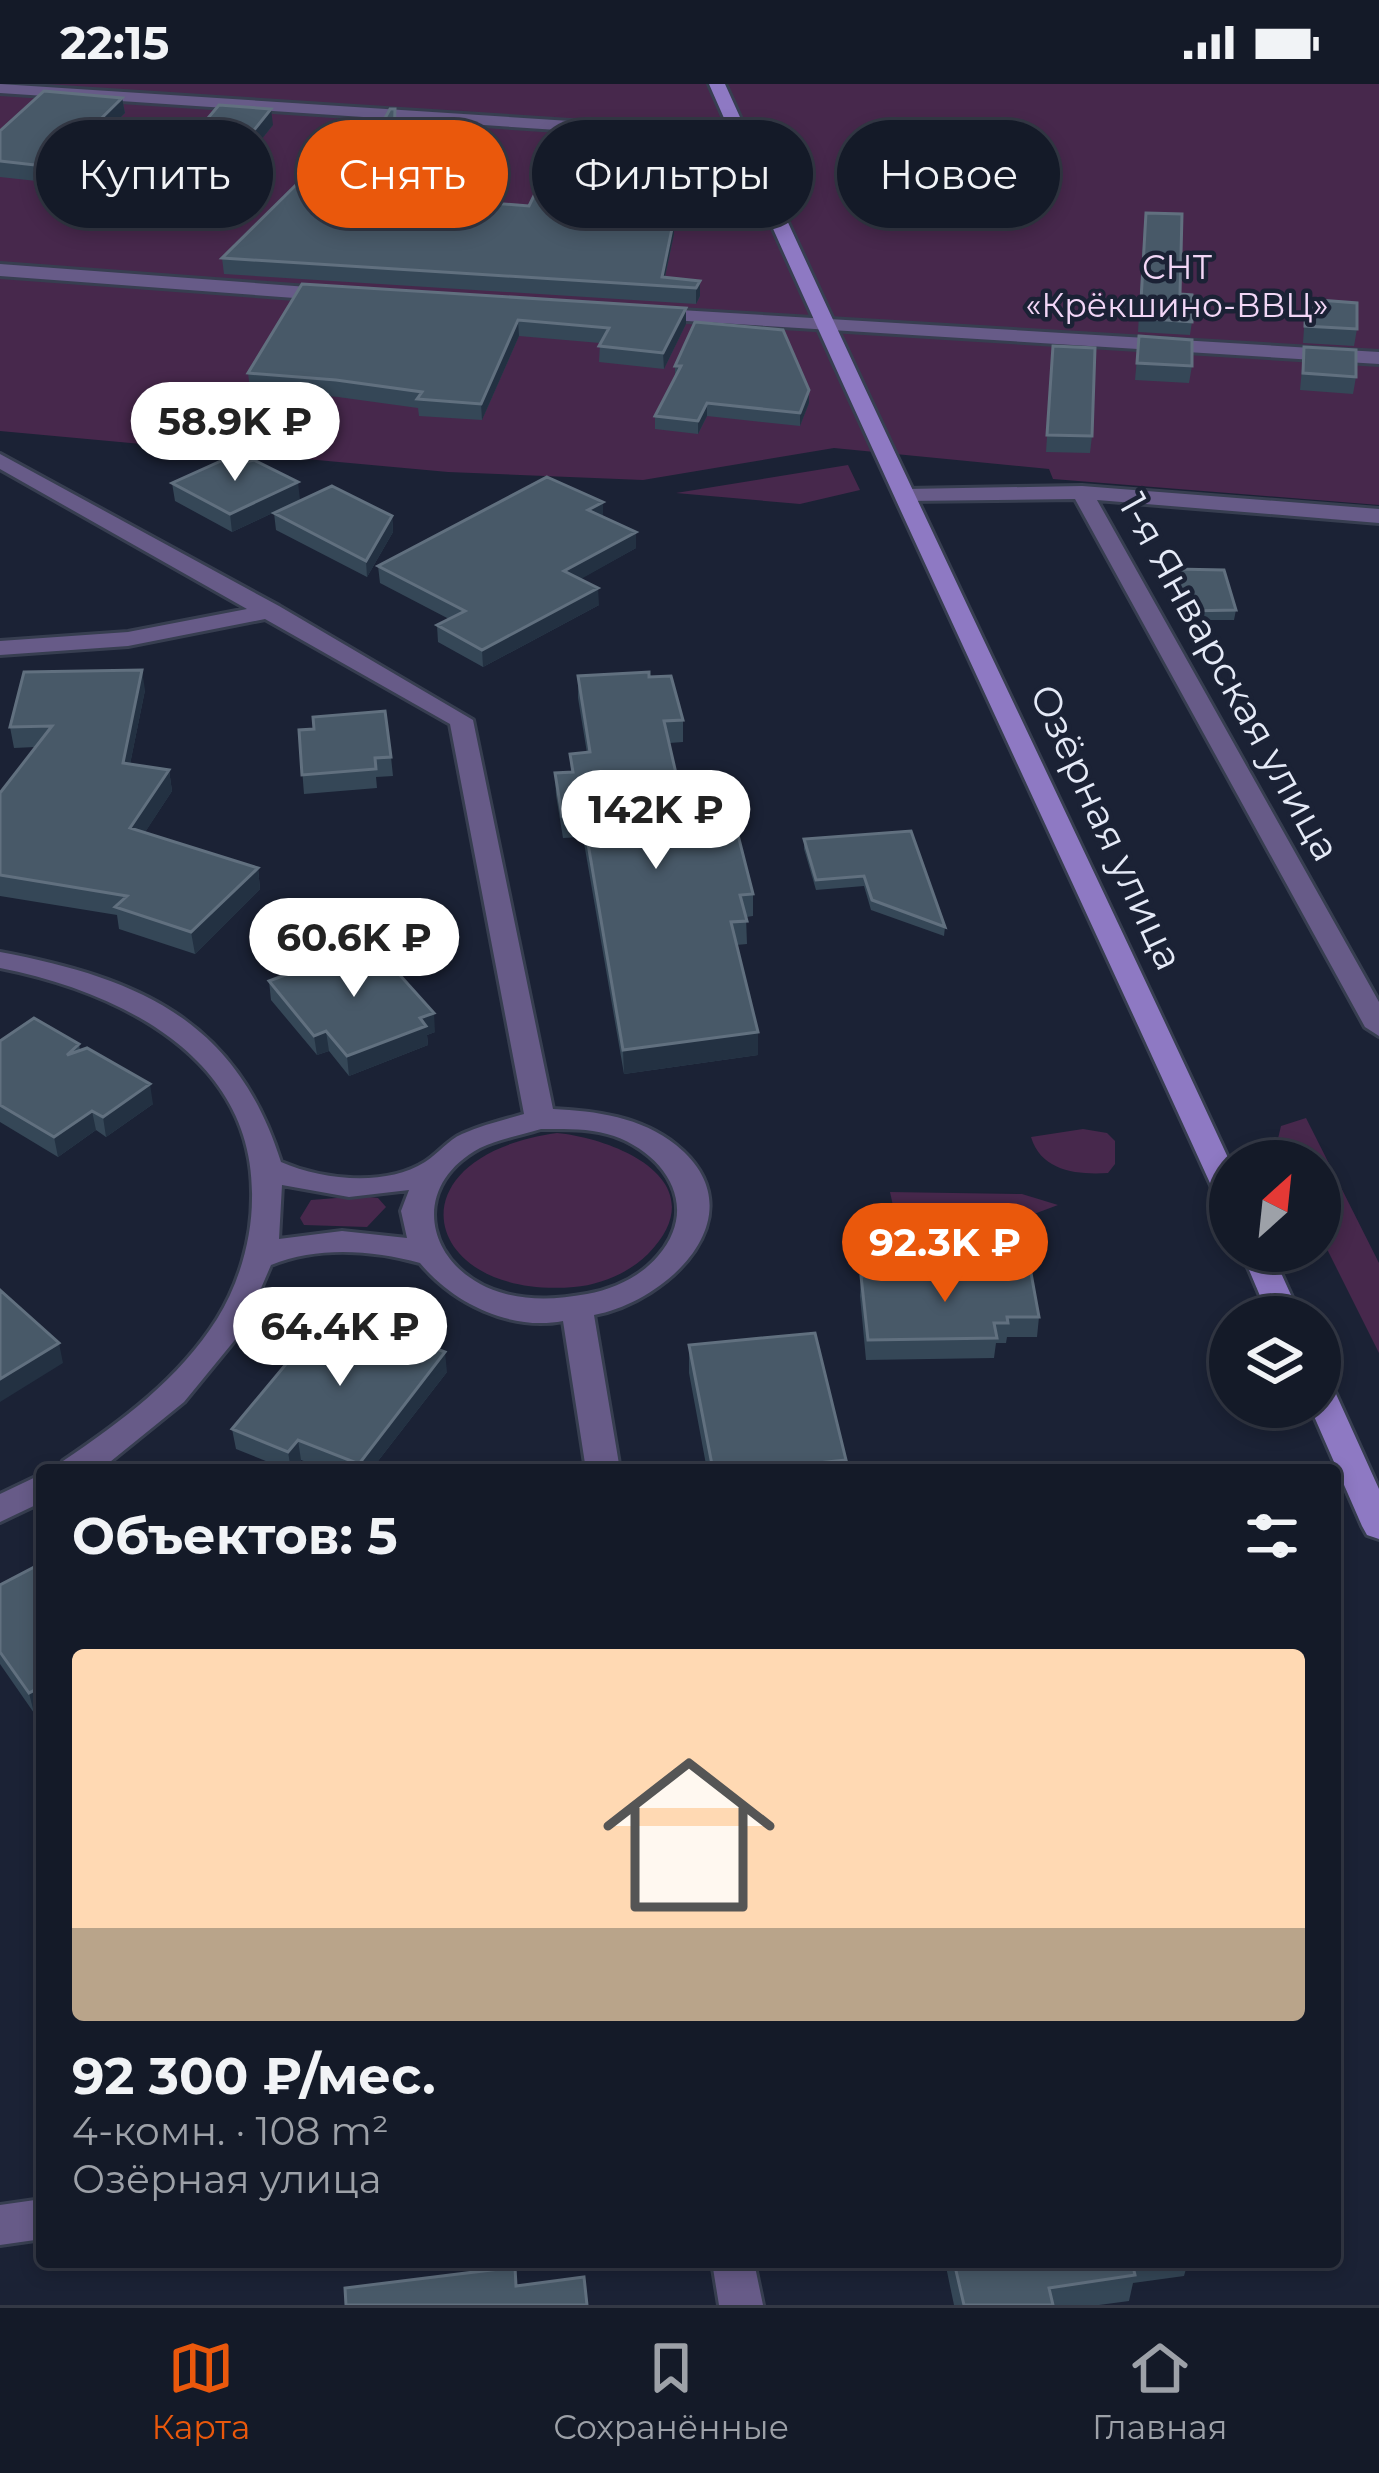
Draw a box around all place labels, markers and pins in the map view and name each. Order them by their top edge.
pin: 58.9K ₽ [124,382,346,484]
pin: 142K ₽ [558,770,754,872]
pin: 60.6K ₽ [243,898,465,1000]
pin: 92.3K ₽ [834,1203,1056,1305]
pin: 64.4K ₽ [229,1287,451,1389]

